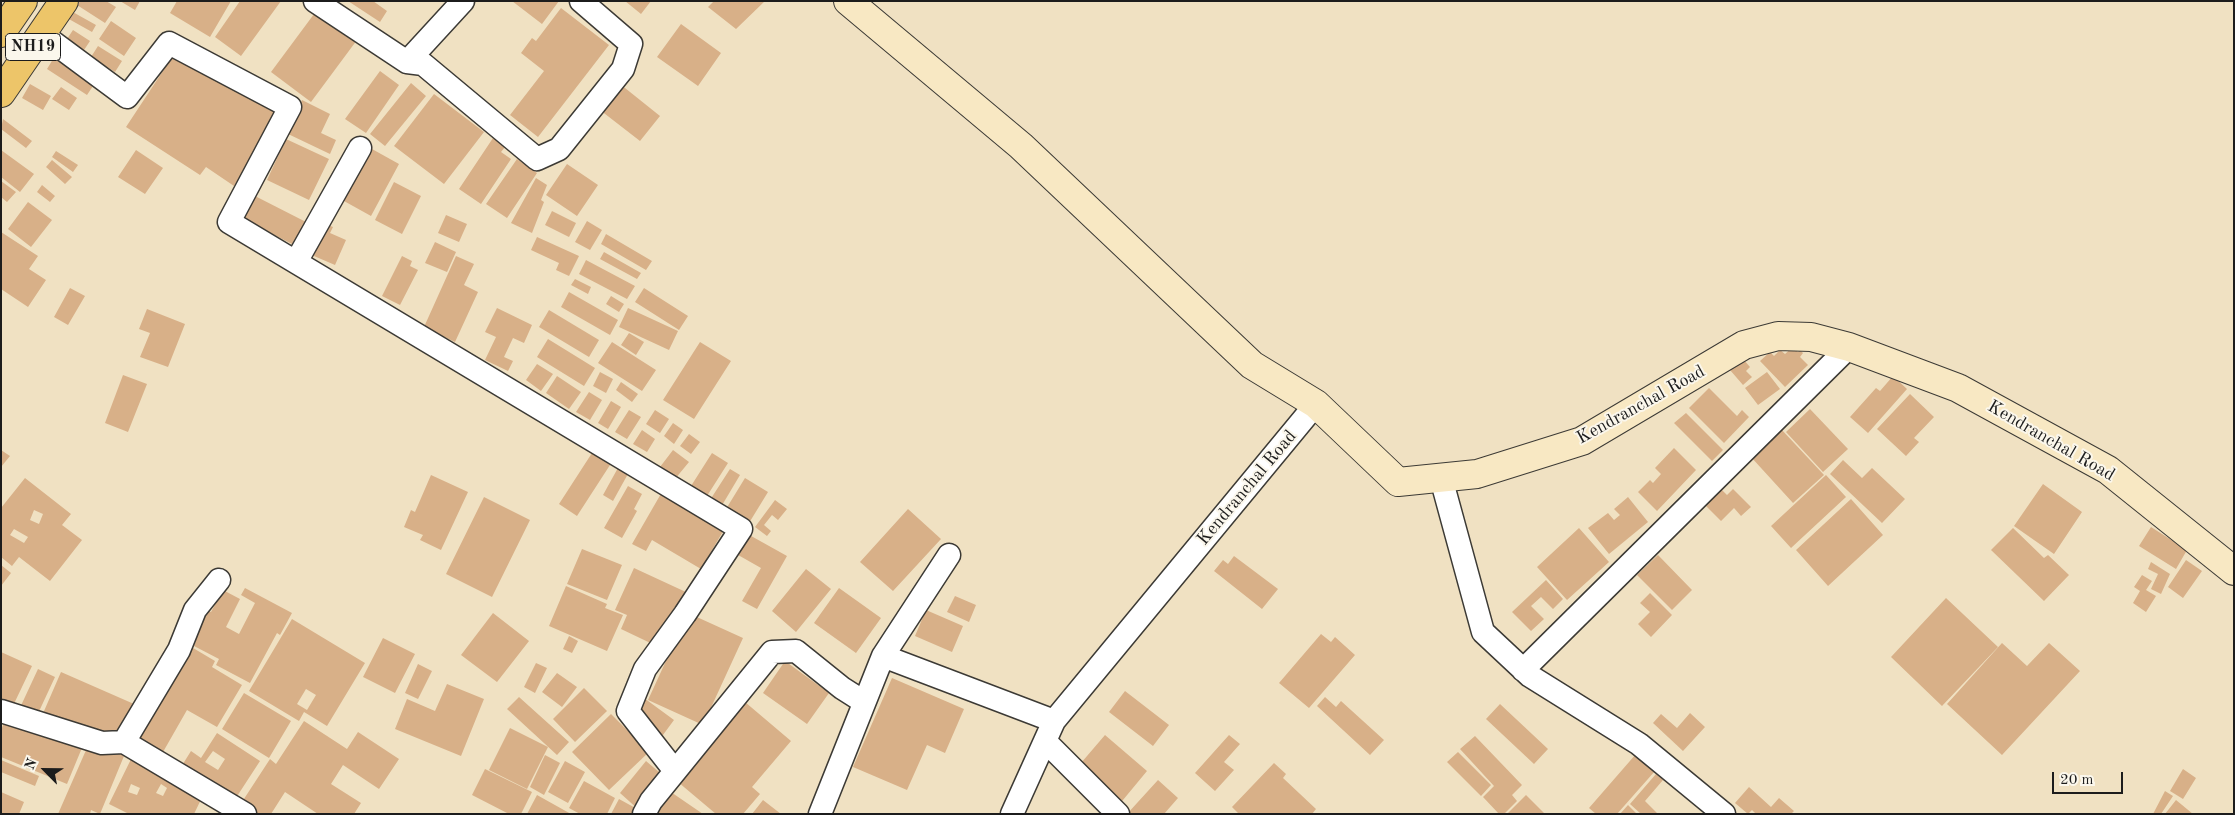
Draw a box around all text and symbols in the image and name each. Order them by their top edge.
road number: NH19 [5,34,60,61]
street label: Kendranchal Road [1573,361,1709,449]
street label: Kendranchal Road [1983,396,2119,486]
street label: Kendranchal Road [1193,426,1301,550]
north arrow [20,745,70,795]
text: N [23,756,40,772]
scale bar [2055,762,2126,794]
text: 20 m [2060,773,2094,788]

